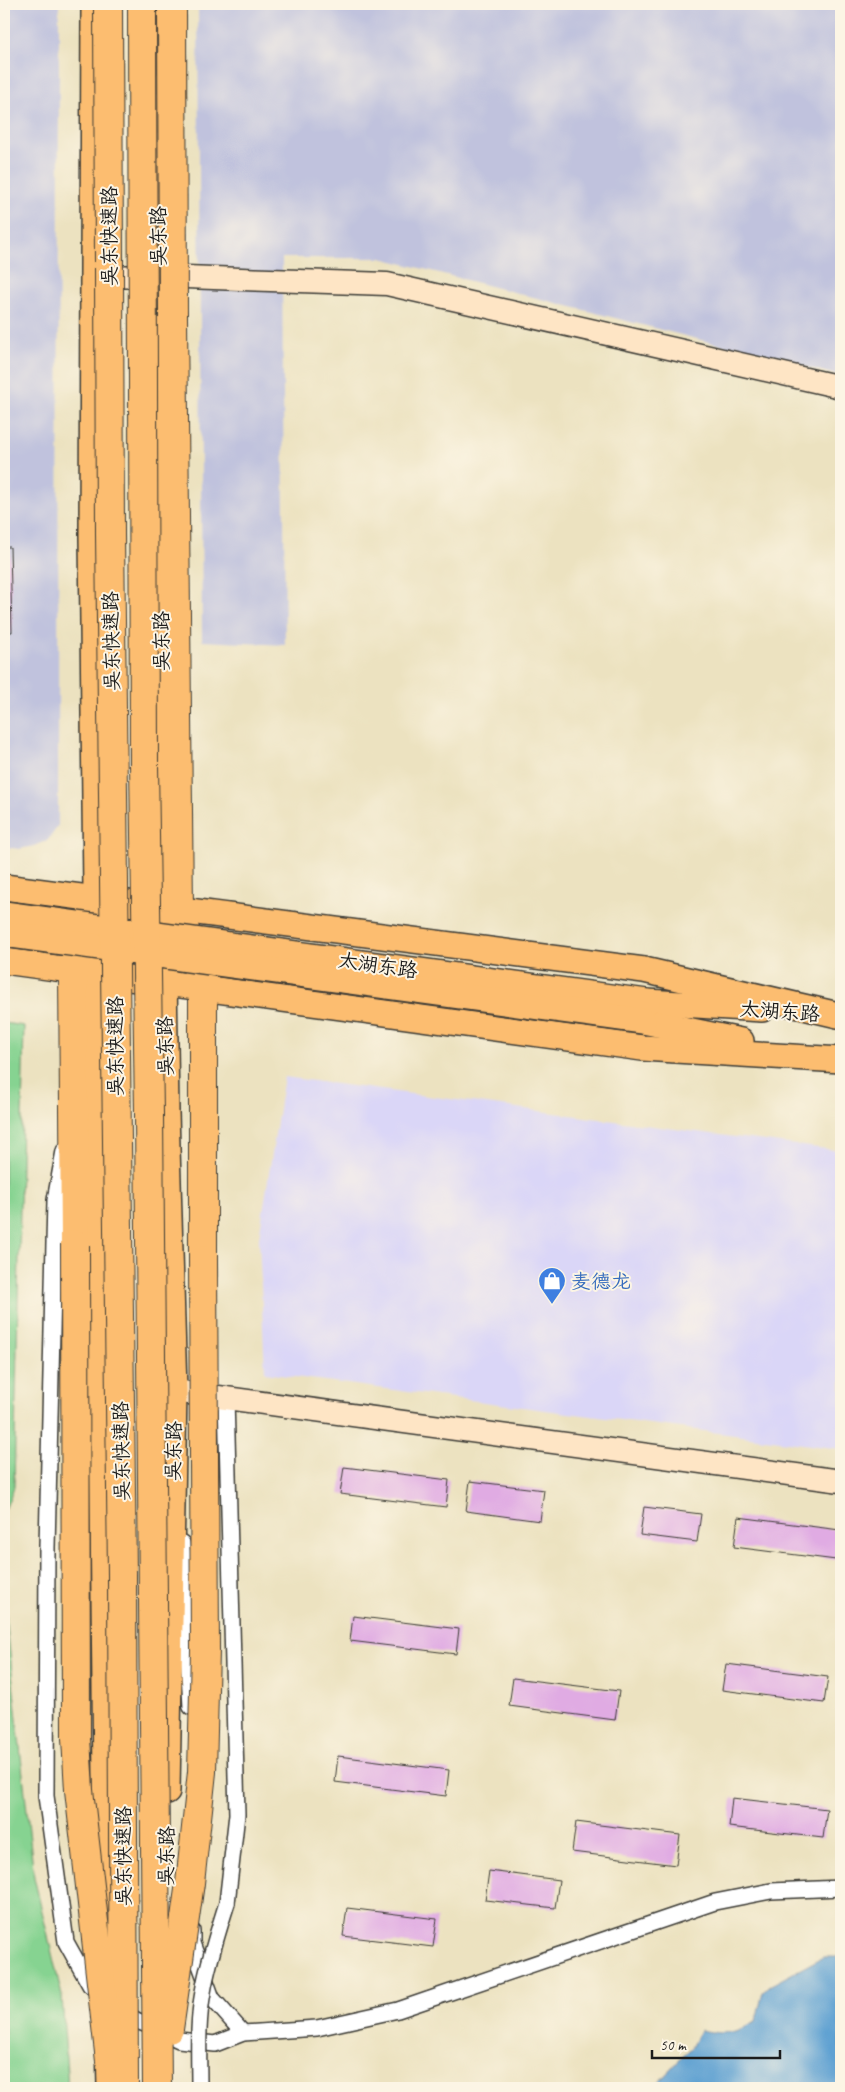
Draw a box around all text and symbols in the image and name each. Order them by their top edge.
street label: 吴东快速路 [97,185,122,286]
street label: 吴东路 [146,205,171,266]
street label: 吴东快速路 [98,590,125,691]
street label: 吴东路 [149,610,174,671]
street label: 太湖东路 [337,948,420,984]
street label: 吴东快速路 [103,995,128,1096]
street label: 太湖东路 [739,996,822,1027]
street label: 吴东路 [152,1015,179,1076]
shop icon: 麦德龙 [537,1266,567,1305]
place label: 麦德龙 [571,1269,631,1294]
street label: 吴东快速路 [108,1400,135,1501]
street label: 吴东路 [160,1420,187,1481]
street label: 吴东快速路 [111,1805,136,1906]
street label: 吴东路 [153,1825,180,1886]
scale bar [652,2027,780,2059]
text: 50 m [660,2036,687,2055]

